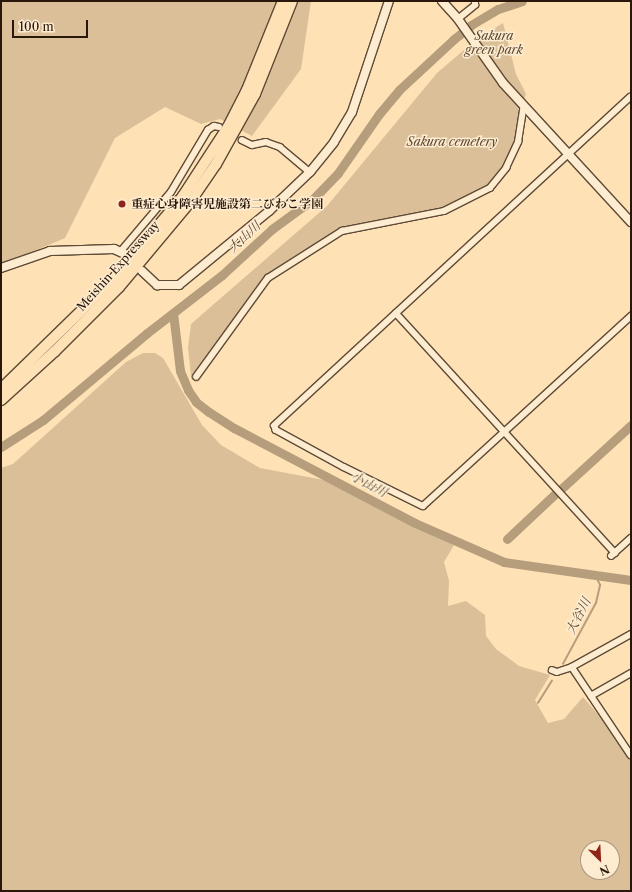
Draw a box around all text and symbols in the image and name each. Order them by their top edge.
scale bar [14,12,90,38]
text: 100 m [19,19,54,34]
park label: Sakura green park [465,29,523,57]
park label: Sakura cemetery [407,135,497,149]
place label: 重症心身障害児施設第二びわこ学園 [131,197,323,211]
marker: 重症心身障害児施設第二びわこ学園 [116,198,128,210]
street label: Meishin Expressway [74,218,162,314]
water label: 大山川 [224,218,264,256]
water label: 小山川 [348,468,390,500]
water label: 大谷川 [562,595,594,637]
north arrow [580,840,620,880]
text: N [597,862,612,878]

